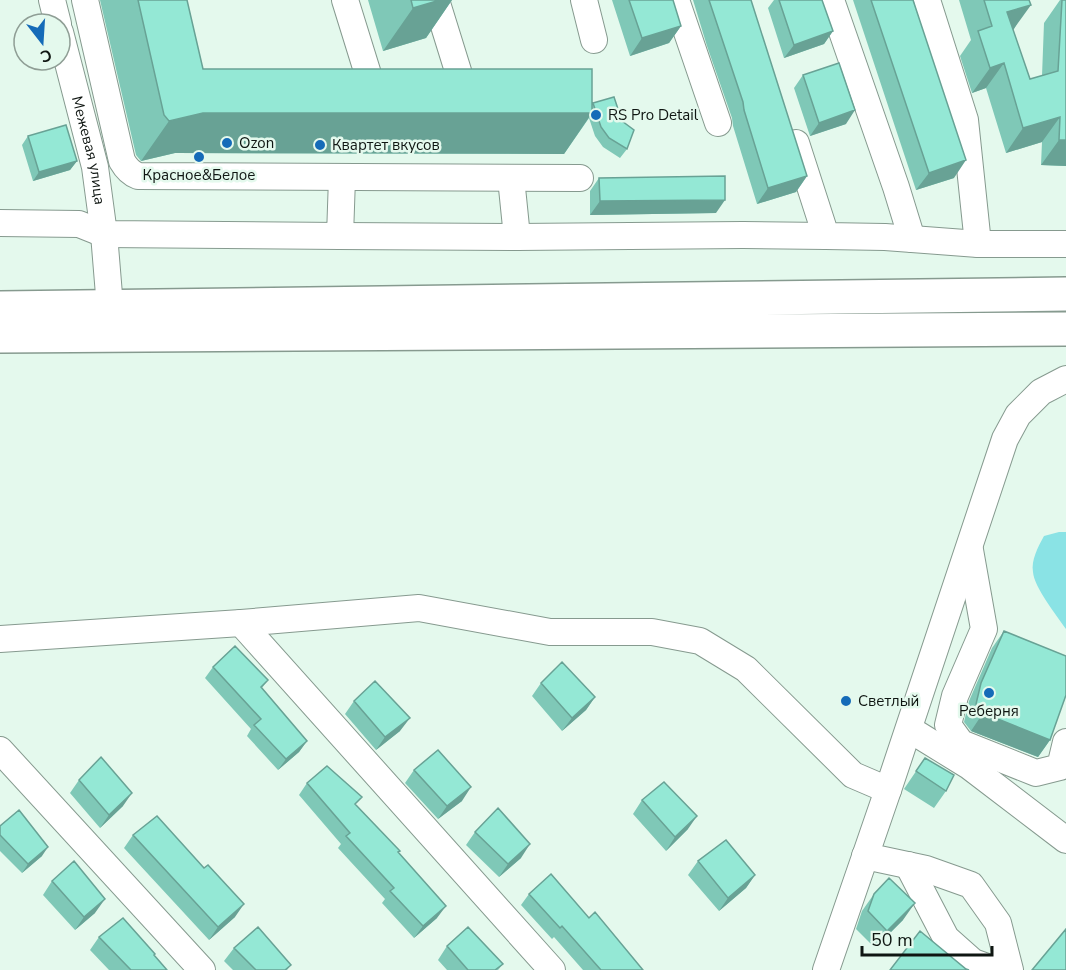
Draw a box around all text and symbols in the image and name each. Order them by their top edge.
north arrow [12,12,72,72]
text: С [38,43,55,68]
street label: Межевая улица [67,94,110,206]
place label: RS Pro Detail [608,105,699,125]
marker: RS Pro Detail [589,108,603,122]
place label: Ozon [239,133,274,153]
place label: Квартет вкусов [332,135,440,155]
marker: Ozon [220,136,234,150]
marker: Квартет вкусов [313,138,327,152]
marker: Красное&Белое [192,150,206,164]
place label: Красное&Белое [143,165,255,185]
marker: Реберня [982,686,996,700]
place label: Светлый [858,691,919,711]
marker: Светлый [839,694,853,708]
place label: Реберня [959,701,1019,721]
scale bar [862,919,992,957]
text: 50 m [871,928,913,952]

